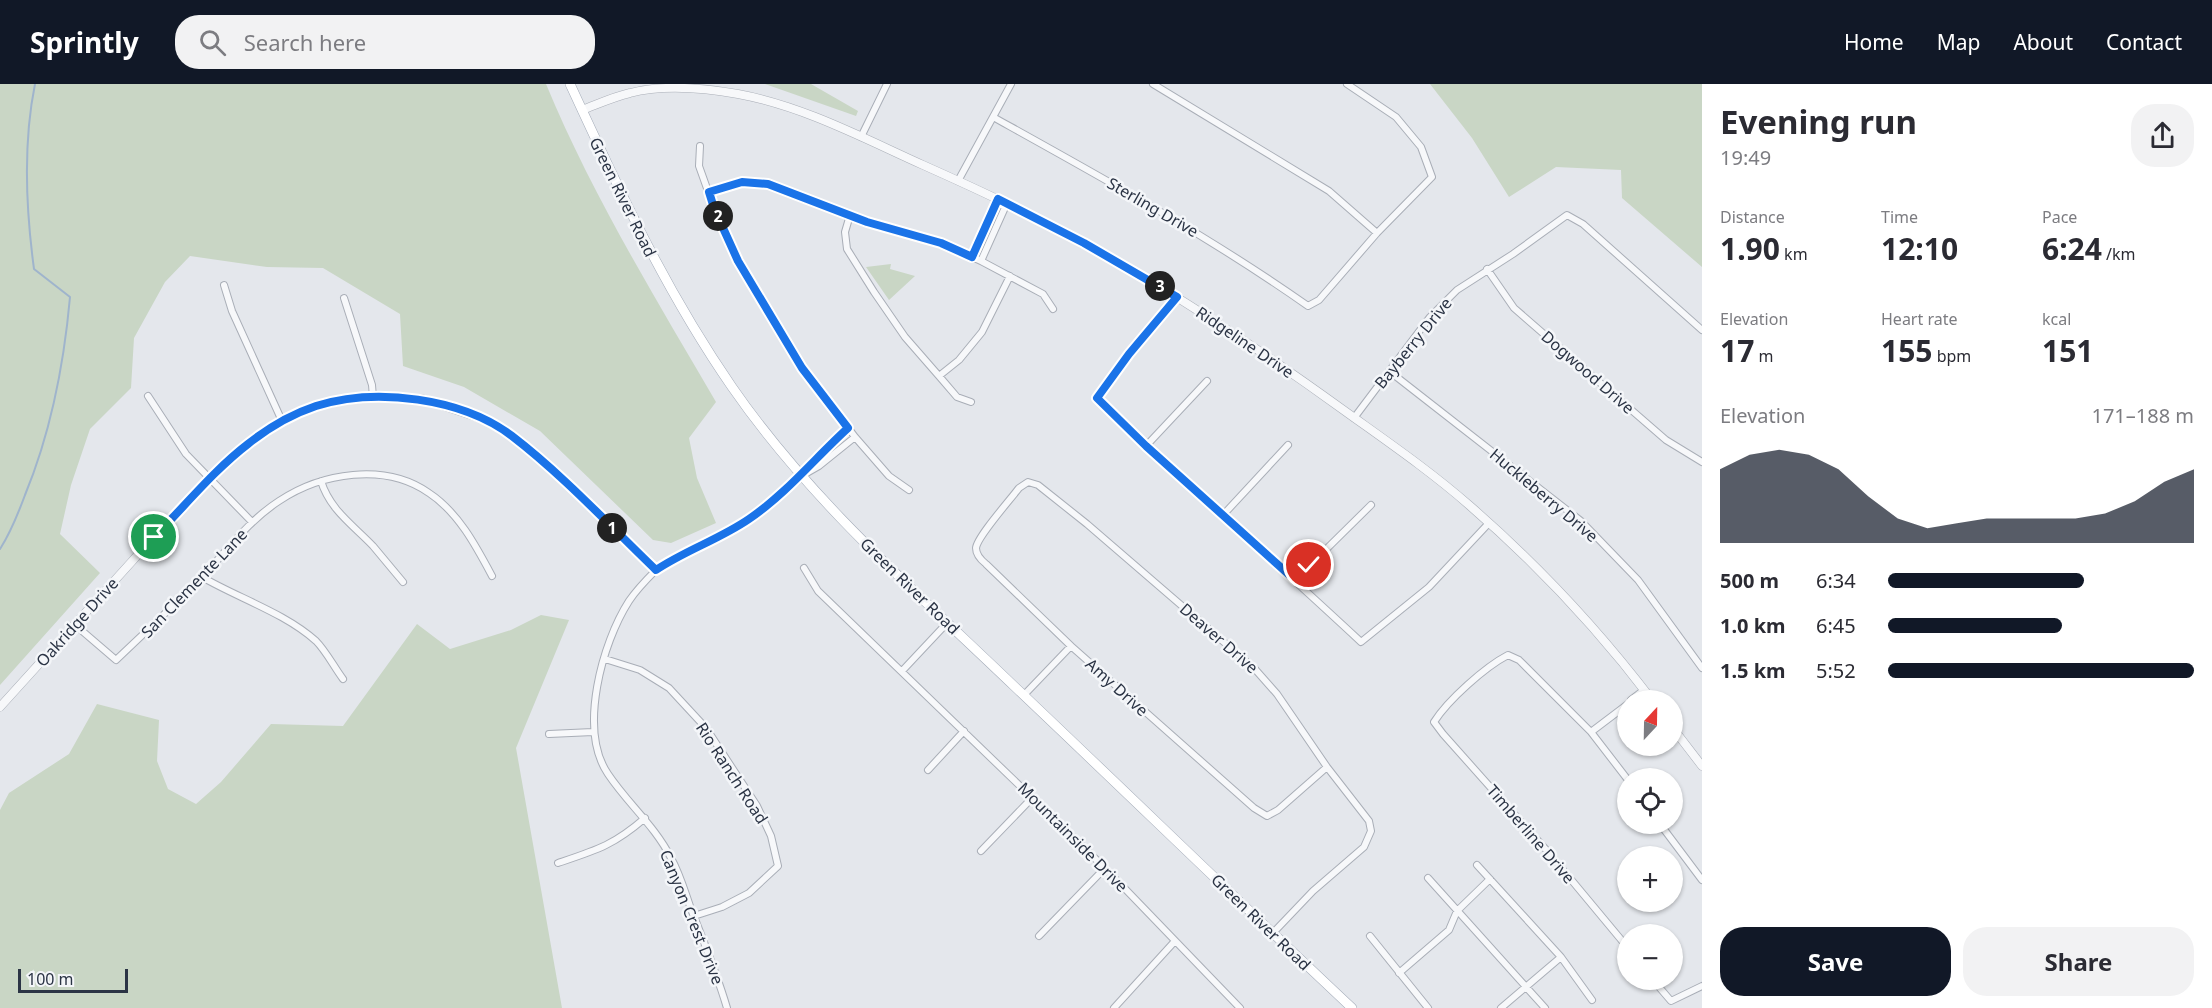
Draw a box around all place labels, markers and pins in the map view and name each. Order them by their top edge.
pin: 2 [703,201,733,231]
pin: 3 [1145,271,1175,301]
pin [128,511,179,562]
pin: 1 [597,513,627,543]
pin [1283,539,1334,590]

